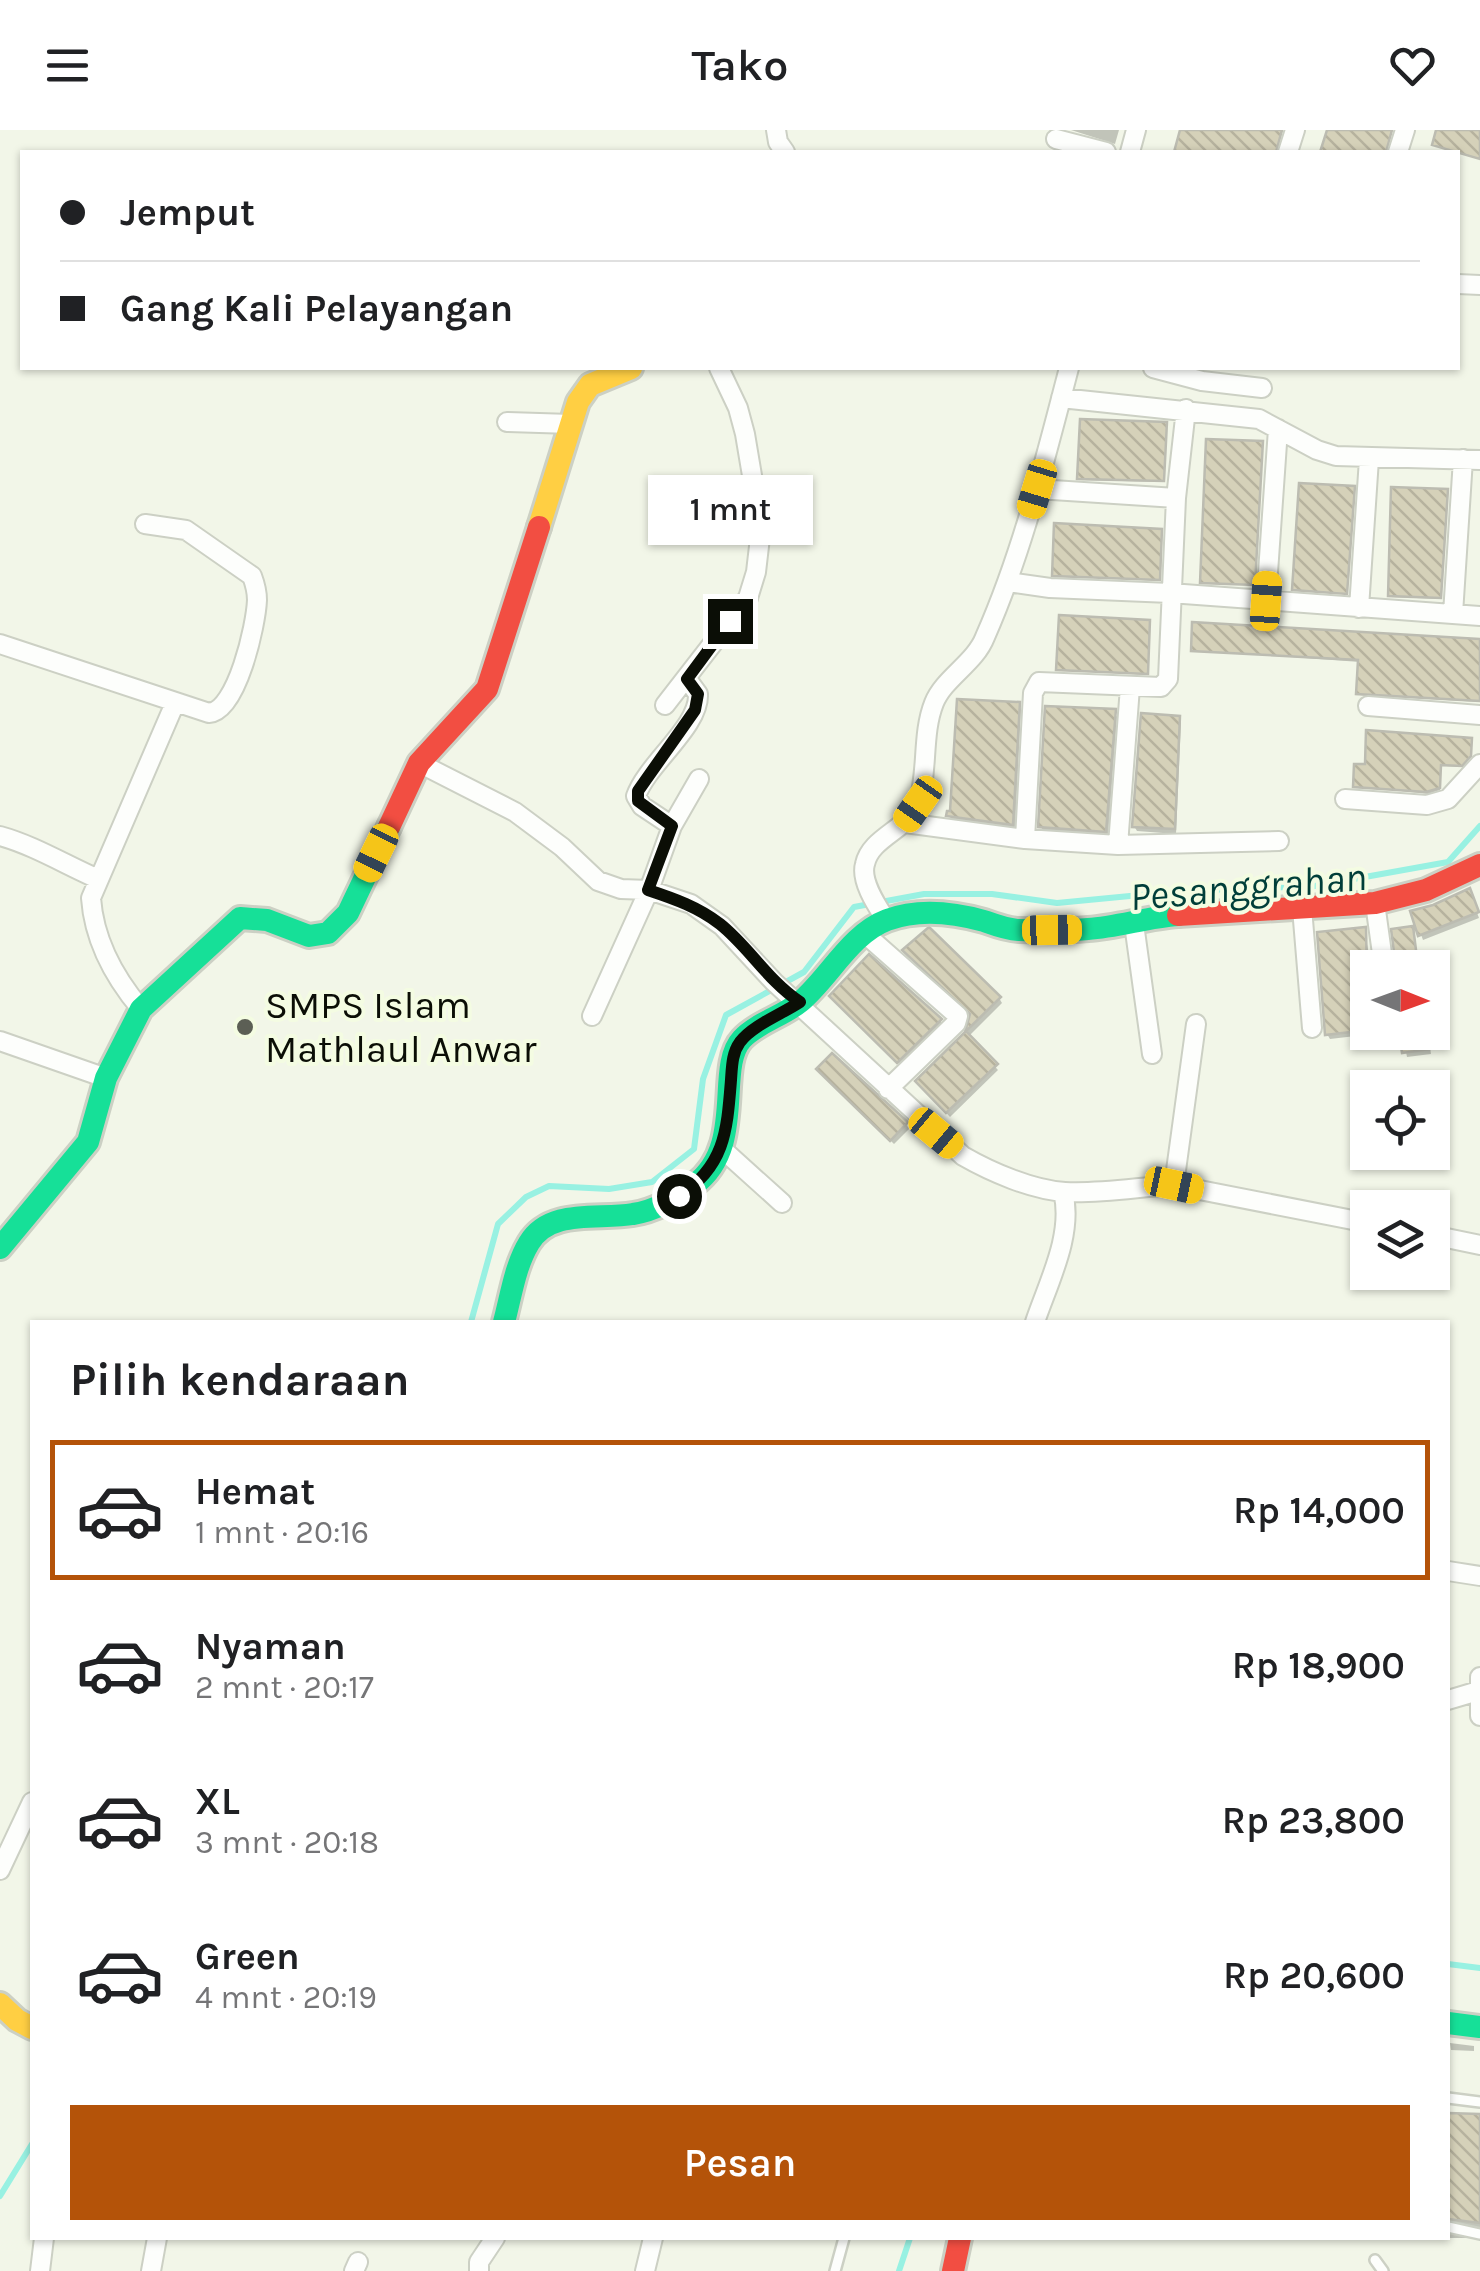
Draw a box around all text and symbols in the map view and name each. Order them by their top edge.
icon: menu [40,38,95,93]
icon: heart [1385,38,1440,93]
text: Tako [692,39,788,91]
text: Jemput [120,190,255,235]
text: Gang Kali Pelayangan [120,286,513,331]
car [1014,456,1060,522]
callout: 1 mnt [648,476,812,546]
text: 1 mnt [690,491,771,528]
car [1249,570,1283,632]
route end [708,599,753,644]
car [889,771,947,837]
car [349,819,403,887]
water label: Pesanggrahan [1128,853,1368,920]
car [1022,914,1082,946]
north arrow [1350,950,1450,1050]
map controls [1350,950,1450,1290]
place label: SMPS Islam Mathlaul Anwar [265,983,537,1072]
marker: SMPS Islam Mathlaul Anwar [234,1016,256,1038]
button: locate [1350,1070,1450,1170]
car [903,1102,969,1164]
car [1142,1164,1206,1206]
route start [657,1174,702,1219]
button: layers [1350,1190,1450,1290]
text: Pilih kendaraan [70,1354,410,1406]
icon: car [75,1465,165,1555]
text: Hemat [195,1469,315,1514]
text: Rp 14,000 [1233,1488,1405,1533]
text: 1 mnt · 20:16 [195,1514,369,1551]
icon: car [75,1620,165,1710]
text: Nyaman [195,1624,346,1669]
text: Rp 18,900 [1232,1643,1405,1688]
text: 2 mnt · 20:17 [195,1669,374,1706]
icon: car [75,1775,165,1865]
text: XL [195,1779,240,1824]
text: Rp 23,800 [1222,1798,1405,1843]
text: 3 mnt · 20:18 [195,1824,379,1861]
icon: car [75,1930,165,2020]
text: Green [195,1934,300,1979]
text: Rp 20,600 [1223,1953,1405,1998]
text: 4 mnt · 20:19 [195,1979,377,2016]
button: Pesan [70,2105,1410,2220]

